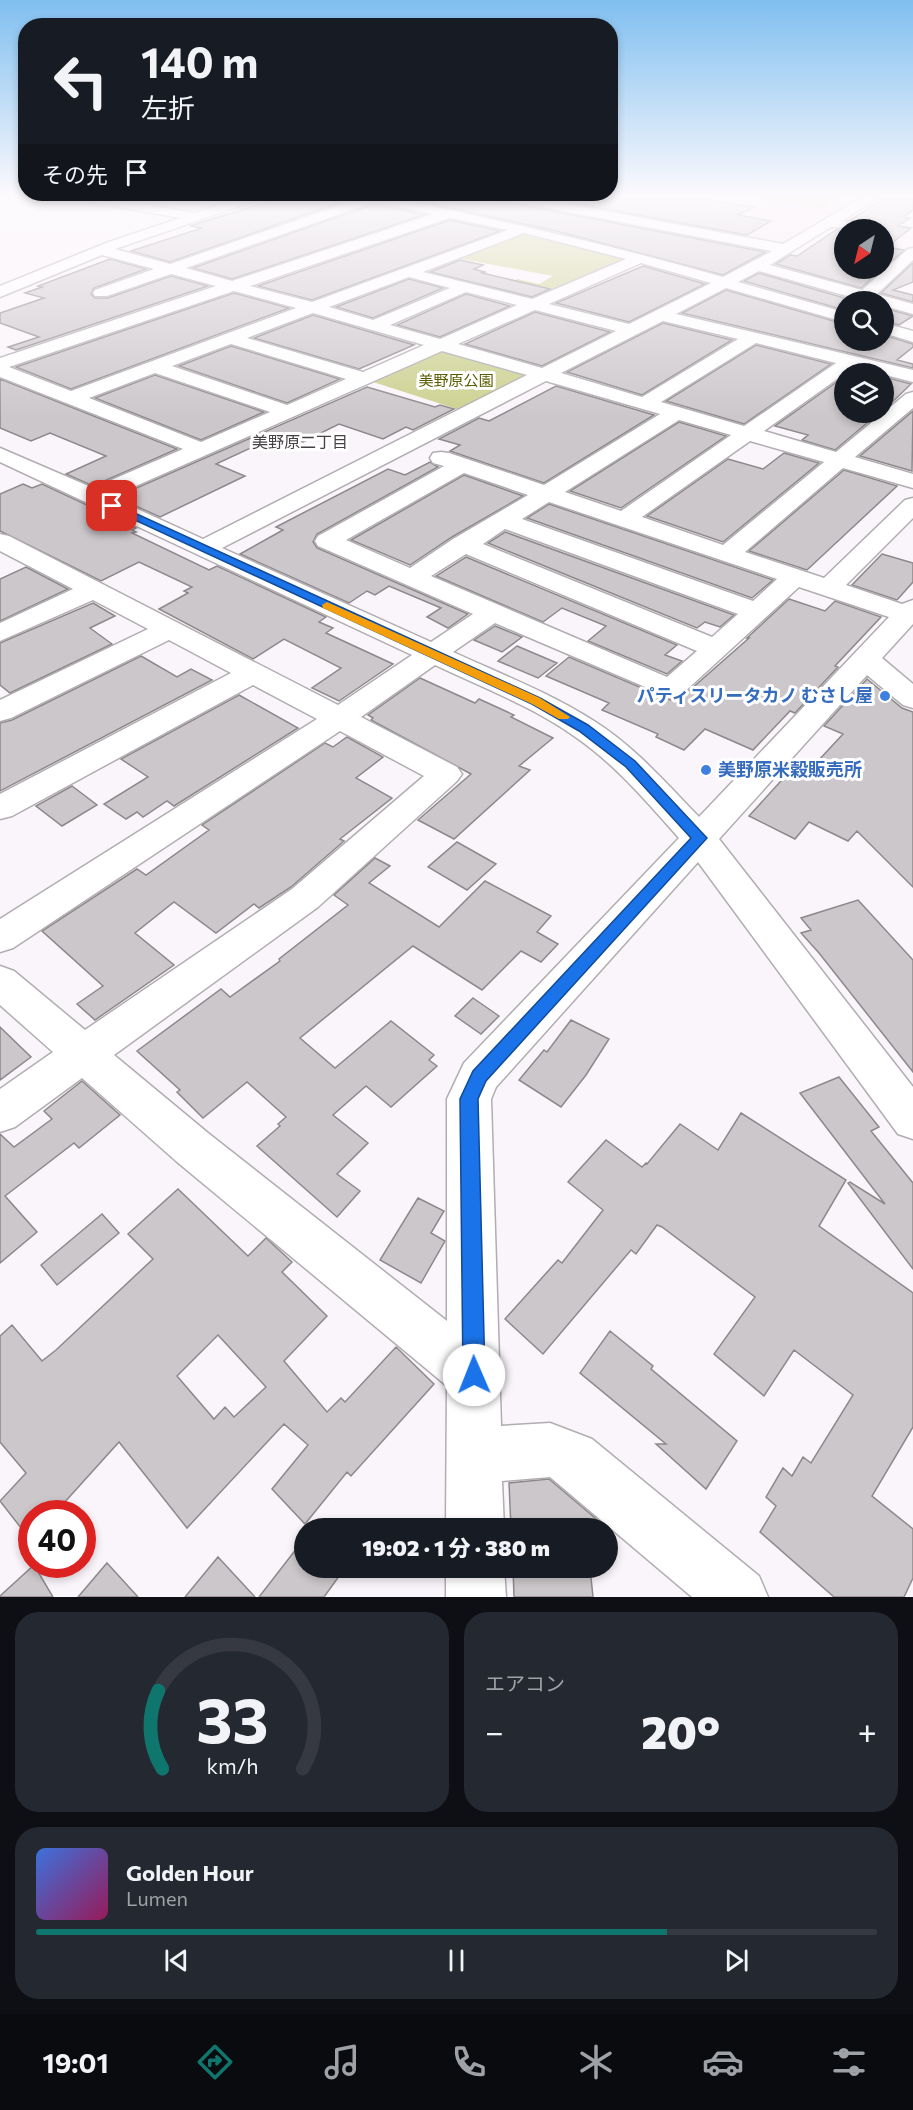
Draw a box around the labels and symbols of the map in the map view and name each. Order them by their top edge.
north arrow [834,219,894,279]
park label: 美野原公園 [418,371,494,389]
district label: 美野原二丁目 [252,432,348,451]
pin [86,480,137,531]
place label: パティスリータカノ むさし屋 [637,684,873,706]
marker: パティスリータカノ むさし屋 [878,689,892,703]
place label: 美野原米穀販売所 [718,758,862,780]
marker: 美野原米穀販売所 [699,763,713,777]
position arrow [442,1343,506,1407]
speed limit sign: 40 [18,1500,96,1578]

